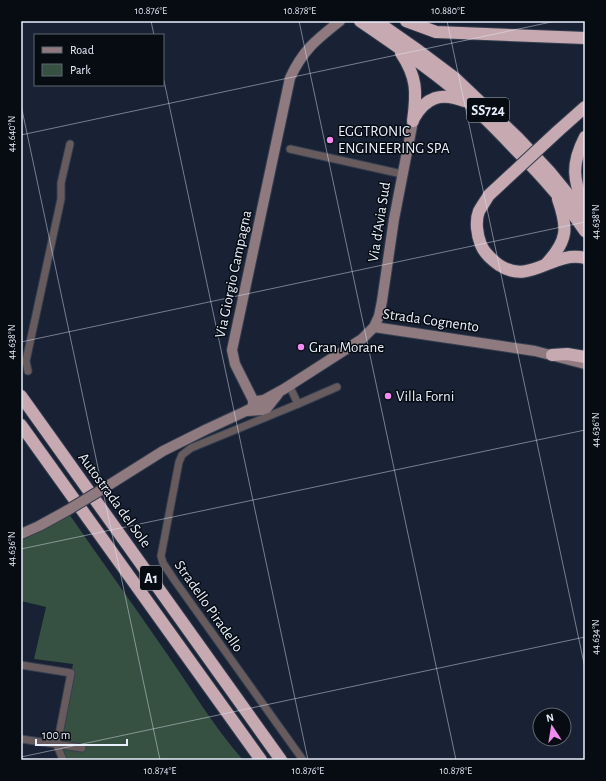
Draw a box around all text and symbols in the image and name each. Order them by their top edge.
text: 10.876°E [135,6,167,16]
text: 10.878°E [284,6,316,16]
text: 10.880°E [431,6,465,16]
legend [34,34,164,86]
text: Road [70,44,94,56]
text: Park [70,64,91,76]
road number: SS724 [467,98,509,122]
text: 44.640°N [7,116,17,152]
place label: EGGTRONIC ENGINEERING SPA [338,124,450,156]
marker: EGGTRONIC ENGINEERING SPA [325,135,335,145]
street label: Via d'Avia Sud [366,181,393,263]
text: 44.638°N [591,204,601,240]
street label: Via Giorgio Campagna [213,209,254,339]
street label: Strada Cognento [382,306,480,335]
text: 44.638°N [7,324,17,360]
place label: Gran Morane [309,340,384,355]
marker: Gran Morane [296,342,306,352]
place label: Villa Forni [396,389,454,404]
marker: Villa Forni [383,391,393,401]
text: 44.636°N [591,412,601,448]
street label: Autostrada del Sole [75,450,154,550]
text: 44.636°N [7,531,17,567]
street label: Stradello Piradello [171,558,246,655]
road number: A1 [140,566,162,590]
text: 44.634°N [591,619,601,655]
north arrow [532,707,572,747]
text: N [545,712,555,724]
scale bar [36,721,127,747]
text: 100 m [42,729,70,741]
text: 10.874°E [144,766,176,776]
text: 10.876°E [292,766,324,776]
text: 10.878°E [440,766,472,776]

